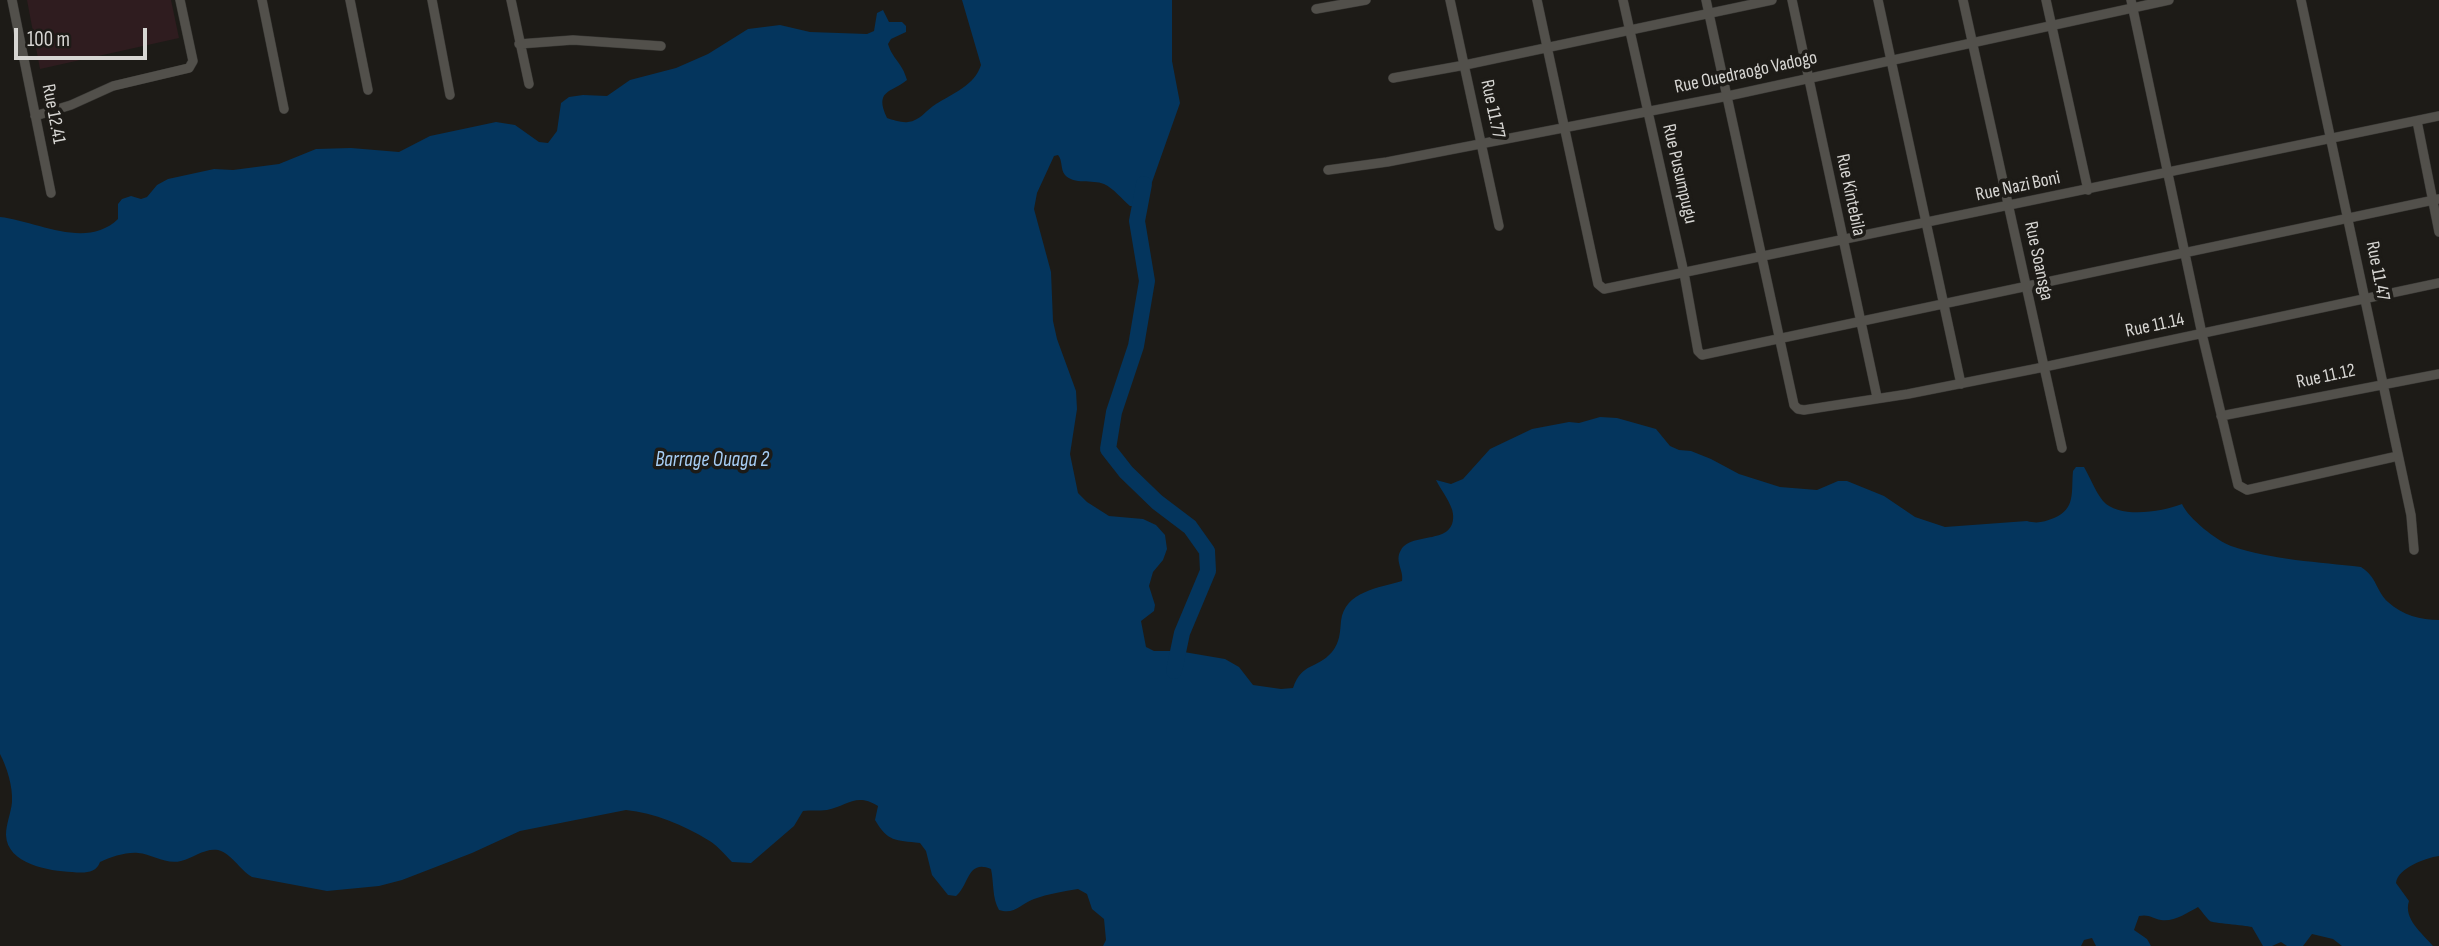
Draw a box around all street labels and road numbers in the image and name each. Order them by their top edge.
street label: Rue Ouedraogo Vadogo [1673,47,1819,99]
street label: Rue 11.77 [1475,78,1509,140]
street label: Rue 12.41 [36,82,70,146]
street label: Rue Pusumpugu [1656,122,1702,226]
street label: Rue Kintebila [1830,152,1870,238]
street label: Rue Nazi Boni [1974,167,2062,207]
street label: Rue Soansga [2019,219,2057,303]
street label: Rue 11.47 [2360,239,2394,303]
street label: Rue 11.14 [2123,309,2187,343]
street label: Rue 11.12 [2294,360,2358,394]

